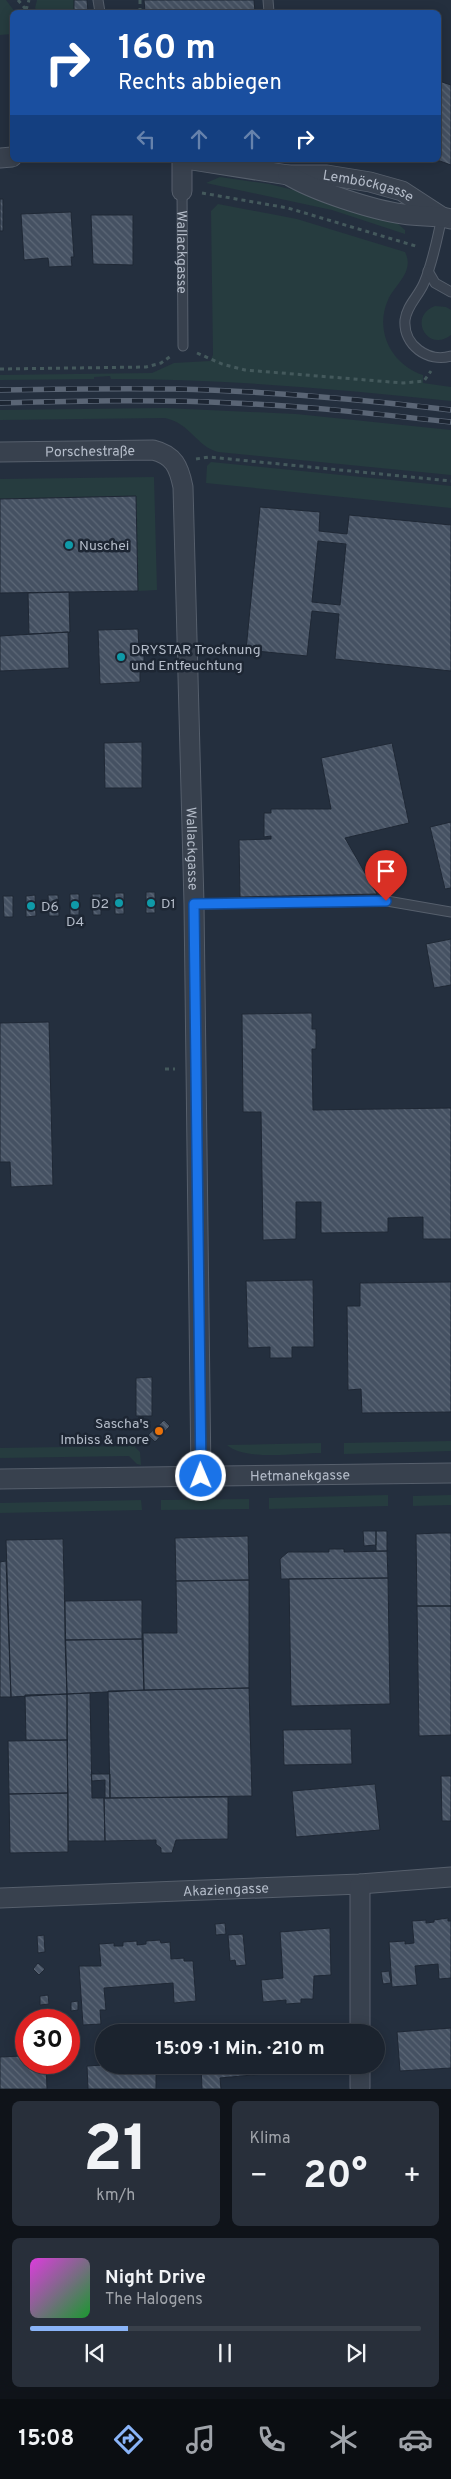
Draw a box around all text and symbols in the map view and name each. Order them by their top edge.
text: 160 m [118,27,216,71]
icon: right [35,30,100,95]
text: Rechts abbiegen [118,70,282,97]
icon: left [132,125,160,153]
icon: ahead [185,125,213,153]
icon: ahead [238,125,266,153]
icon: right [291,125,319,153]
street label: Lemböckgasse [322,167,417,206]
street label: Wallackgasse [172,210,190,294]
street label: Porschestraße [45,443,135,461]
place label: Nuschei [79,538,129,555]
marker: Nuschei [63,539,75,551]
place label: DRYSTAR Trocknung und Entfeuchtung [131,642,261,675]
marker: DRYSTAR Trocknung und Entfeuchtung [115,651,127,663]
street label: Wallackgasse [181,807,201,891]
pin [365,850,407,901]
icon: arrive [372,857,400,885]
place label: D2 [91,896,109,913]
place label: D1 [161,896,176,913]
marker: D2 [113,897,125,909]
marker: D1 [145,897,157,909]
place label: D6 [41,899,59,916]
marker: D4 [69,899,81,911]
marker: D6 [25,900,37,912]
place label: D4 [66,914,84,931]
place label: Sascha's Imbiss & more [60,1416,149,1449]
marker: Sascha's Imbiss & more [153,1425,165,1437]
position arrow [174,1449,226,1501]
street label: Hetmanekgasse [250,1467,350,1486]
street label: Akaziengasse [182,1881,269,1901]
speed limit sign: 30 [15,2009,80,2074]
text: 15:09 · 1 Min. · 210 m [155,2037,325,2061]
text: 21 [83,2112,149,2194]
text: Klima [250,2129,290,2149]
text: 20° [303,2153,367,2202]
text: − [250,2159,268,2195]
text: + [403,2159,421,2195]
text: km/h [96,2186,135,2206]
text: Night Drive [105,2266,206,2290]
text: The Halogens [105,2290,203,2310]
icon: previous [81,2339,109,2367]
icon: pause [211,2339,239,2367]
icon: next [342,2339,370,2367]
icon: directions [111,2422,146,2457]
icon: music [183,2422,218,2457]
icon: phone [254,2422,289,2457]
icon: climate [326,2422,361,2457]
icon: car [398,2422,433,2457]
text: 15:08 [18,2426,74,2453]

